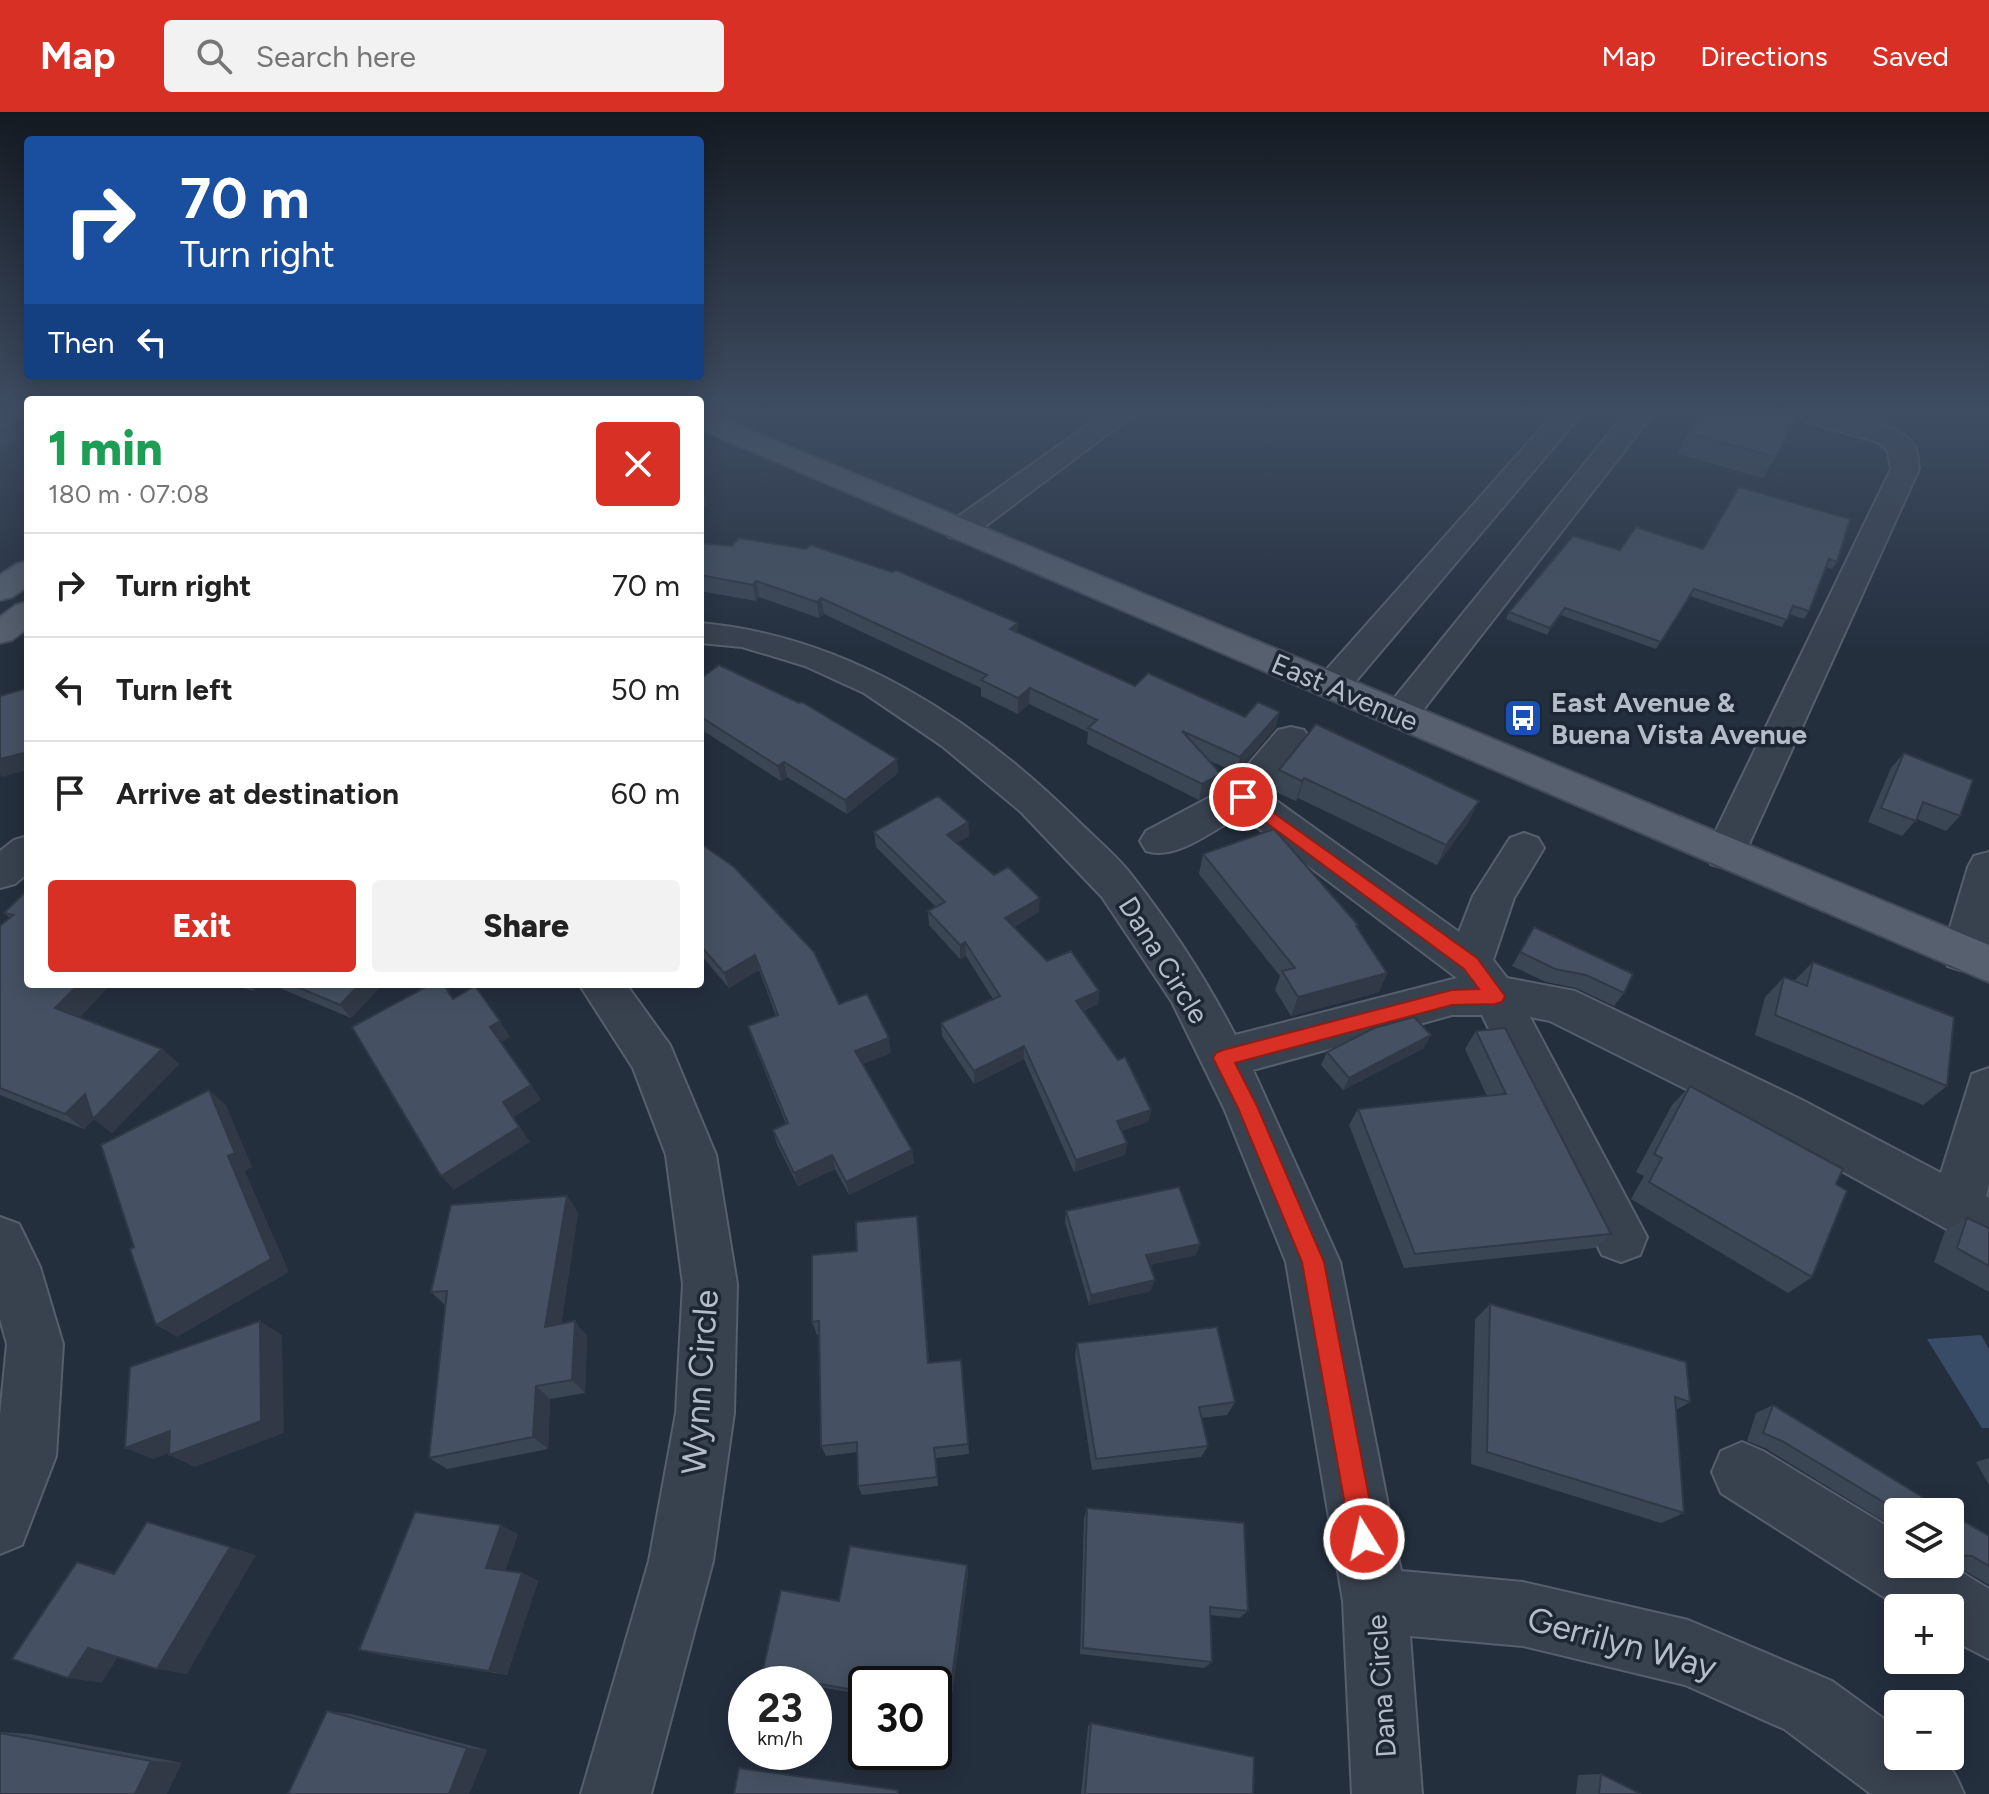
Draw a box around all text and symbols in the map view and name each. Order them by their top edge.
search box [164,20,724,92]
text: Map [40,33,116,79]
icon: search [192,34,236,78]
text: Search here [256,38,416,75]
text: Map [1602,39,1656,73]
text: Directions [1700,39,1828,73]
text: Saved [1872,39,1949,73]
text: 70 m [180,165,310,232]
icon: right [48,168,152,272]
text: Turn right [180,233,335,276]
icon: left [130,320,174,364]
text: Then [48,324,114,361]
text: 1 min [48,419,163,477]
button: close [596,422,680,506]
text: 180 m · 07:08 [48,478,209,510]
icon: right [48,563,92,607]
text: Turn right [116,567,251,604]
text: 70 m [612,567,680,604]
street label: East Avenue [1267,646,1423,738]
icon: left [48,667,92,711]
text: Turn left [116,671,233,708]
text: 50 m [611,671,680,708]
place label: East Avenue & Buena Vista Avenue [1551,685,1807,751]
bus stop icon: East Avenue & Buena Vista Avenue [1502,697,1544,739]
pin [1209,763,1277,831]
icon: arrive [48,771,92,815]
text: Arrive at destination [116,775,399,812]
text: 60 m [611,775,680,812]
icon: arrive [1221,775,1265,819]
button: Exit [48,880,356,972]
button: Share [372,880,680,972]
street label: Dana Circle [1112,890,1216,1030]
street label: Wynn Circle [673,1288,727,1476]
position arrow [1322,1497,1406,1581]
map controls [1884,1498,1964,1770]
button: layers [1884,1498,1964,1578]
button: + [1884,1594,1964,1674]
street label: Gerrilyn Way [1523,1598,1721,1688]
street label: Dana Circle [1359,1613,1403,1759]
speed limit sign: 30 [848,1666,952,1770]
text: 23 [757,1684,803,1732]
button: − [1884,1690,1964,1770]
text: km/h [757,1726,803,1750]

